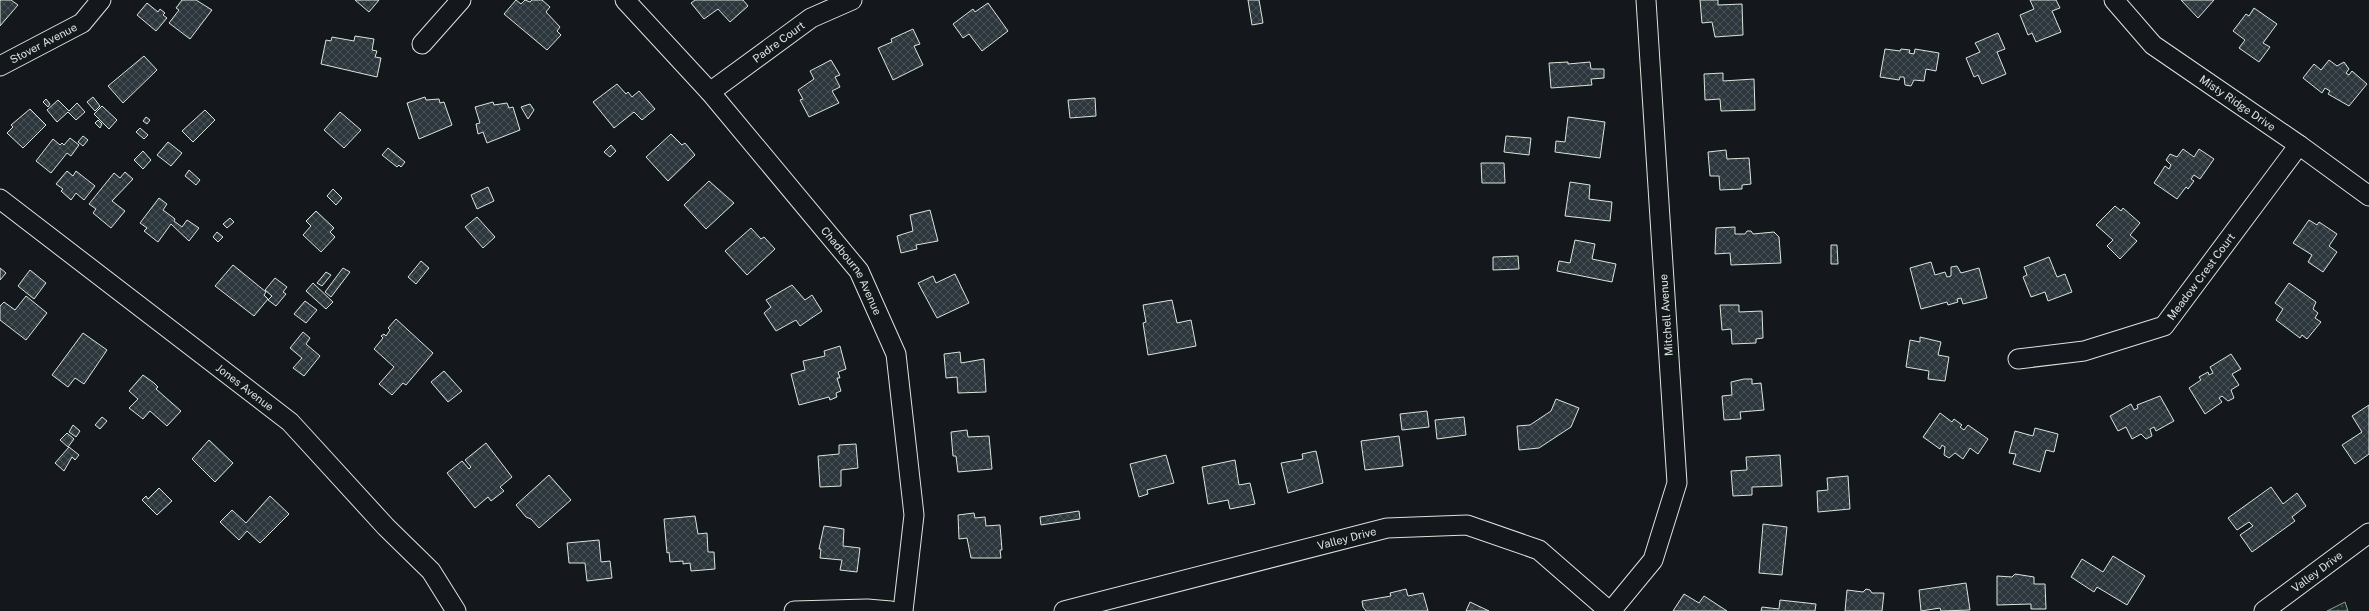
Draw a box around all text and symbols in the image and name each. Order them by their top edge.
street label: Padre Court [750,19,807,65]
street label: Stover Avenue [8,21,79,66]
street label: Misty Ridge Drive [2197,73,2278,133]
street label: Chadbourne Avenue [819,224,884,317]
street label: Meadow Crest Court [2165,231,2237,322]
street label: Mitchell Avenue [1657,274,1675,356]
street label: Jones Avenue [214,362,276,413]
street label: Valley Drive [1316,525,1378,552]
street label: Valley Drive [2289,549,2345,594]

